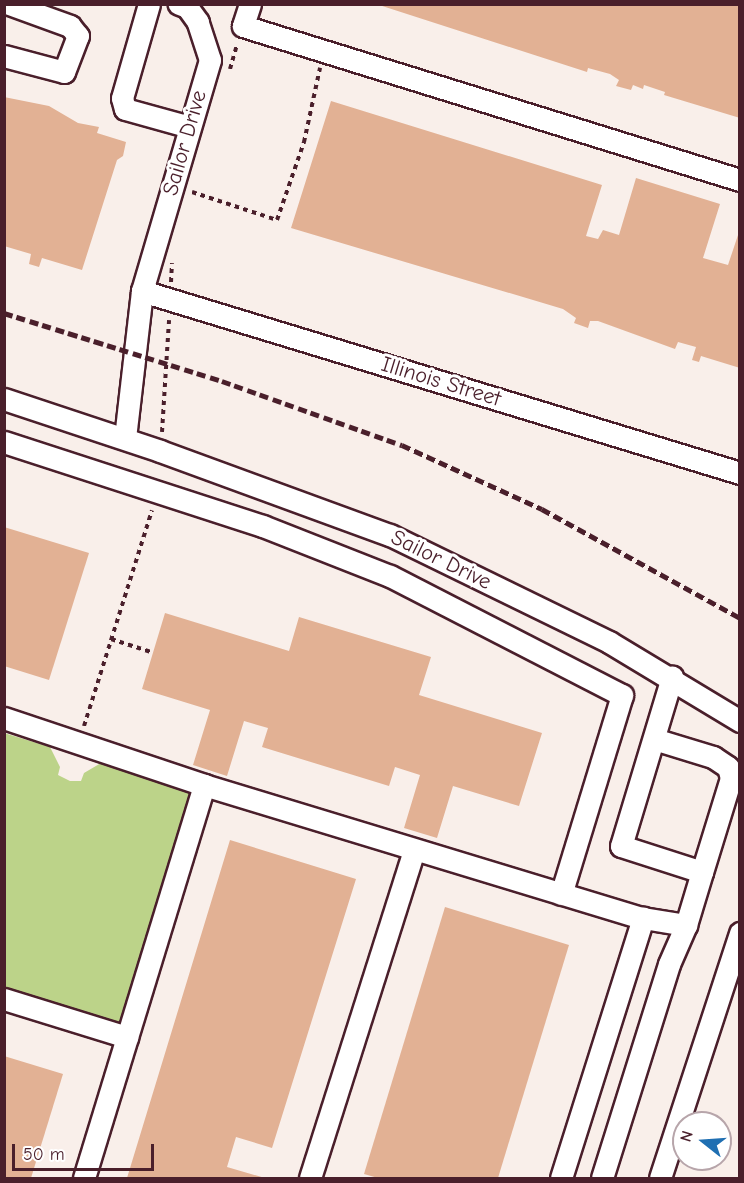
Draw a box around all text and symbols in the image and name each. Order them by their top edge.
street label: Sailor Drive [157,87,213,199]
street label: Illinois Street [378,351,504,413]
street label: Sailor Drive [387,524,495,596]
north arrow [672,1111,732,1171]
text: N [677,1129,697,1144]
scale bar [15,1132,158,1170]
text: 50 m [23,1144,65,1165]

